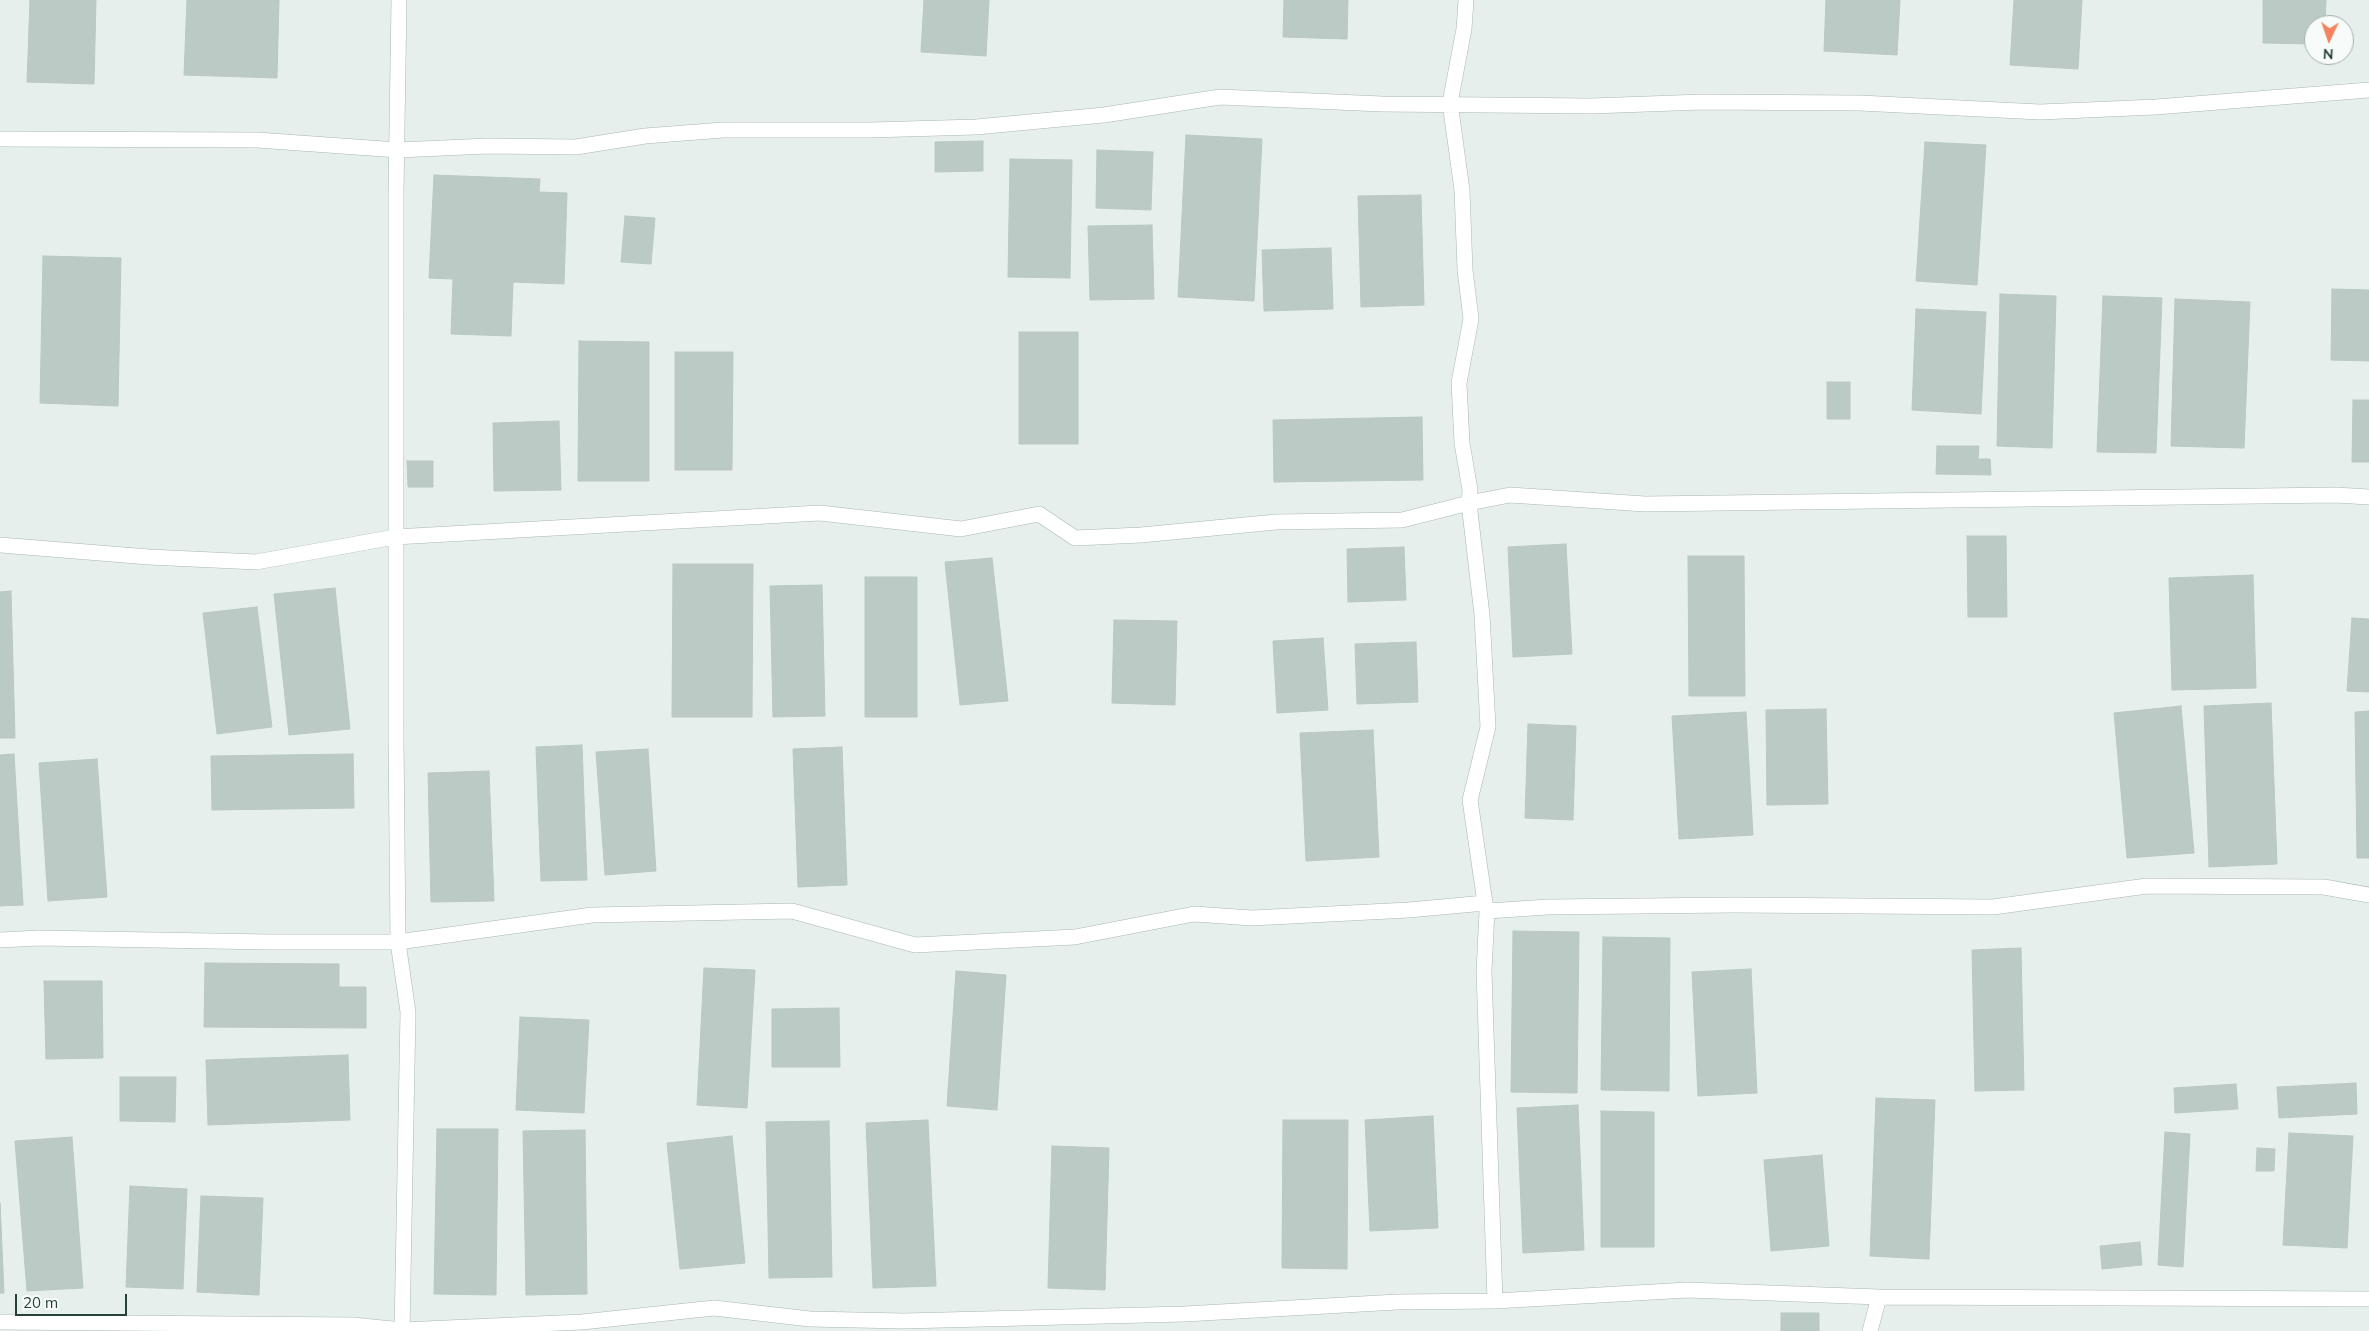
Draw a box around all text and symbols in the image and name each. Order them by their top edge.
north arrow [2304,15,2354,65]
text: N [2323,45,2334,63]
scale bar [18,1284,130,1316]
text: 20 m [23,1293,58,1312]

